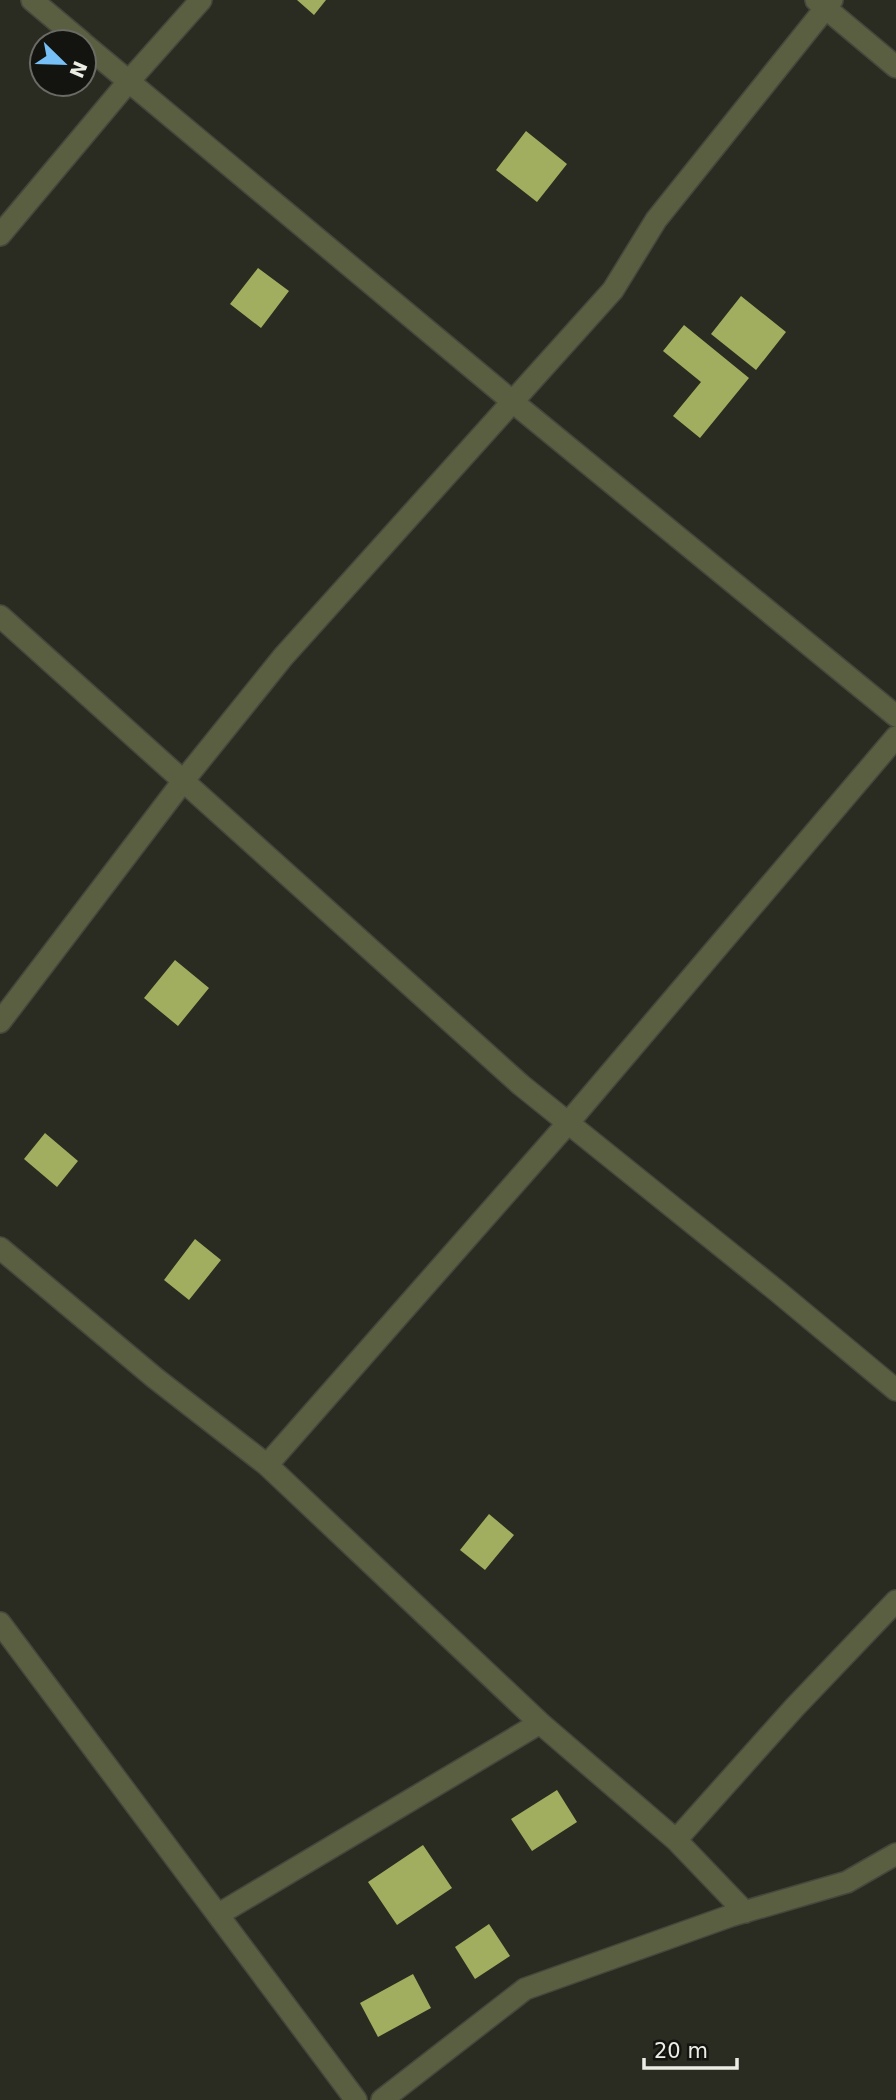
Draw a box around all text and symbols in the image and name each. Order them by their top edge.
north arrow [28,28,98,98]
text: N [65,58,92,81]
scale bar [644,2026,737,2070]
text: 20 m [654,2039,708,2063]

